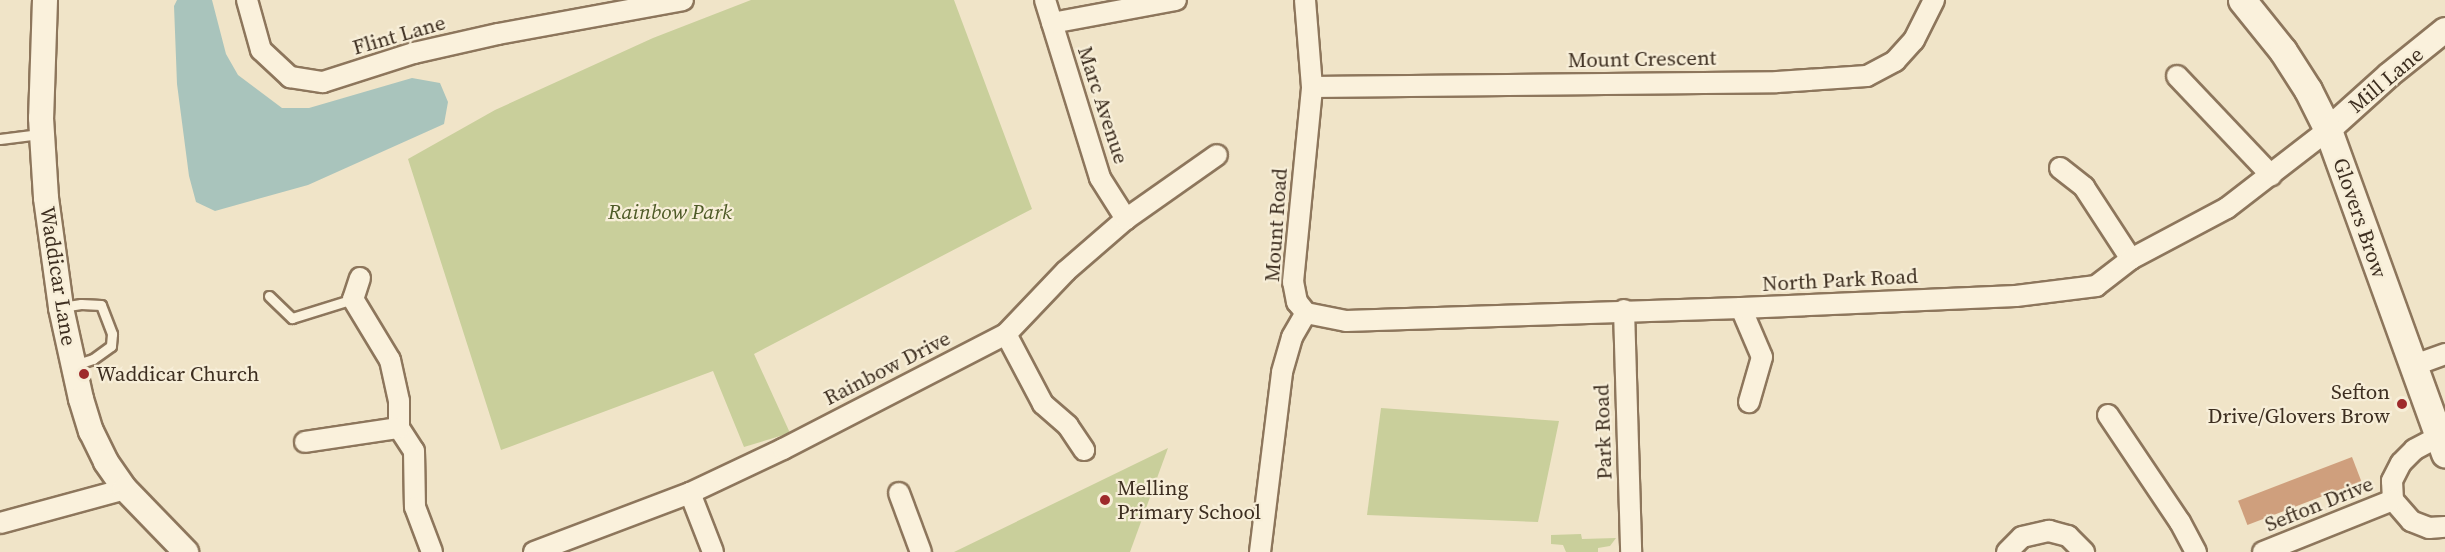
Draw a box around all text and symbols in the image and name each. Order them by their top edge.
street label: Flint Lane [350,10,448,60]
street label: Mill Lane [2344,42,2428,118]
street label: Marc Avenue [1072,43,1134,167]
street label: Mount Crescent [1568,45,1716,73]
street label: Glovers Brow [2328,155,2392,281]
street label: Mount Road [1259,167,1293,283]
park label: Rainbow Park [608,199,732,225]
street label: Waddicar Lane [35,205,81,347]
street label: North Park Road [1761,263,1919,297]
street label: Rainbow Drive [820,325,954,411]
place label: Waddicar Church [96,361,259,387]
marker: Waddicar Church [77,367,91,381]
place label: Sefton Drive/Glovers Brow [2208,379,2390,429]
street label: Park Road [1589,384,1617,480]
marker: Sefton Drive/Glovers Brow [2395,397,2409,411]
street label: Sefton Drive [2261,471,2377,537]
place label: Melling Primary School [1117,475,1261,525]
marker: Melling Primary School [1098,493,1112,507]

